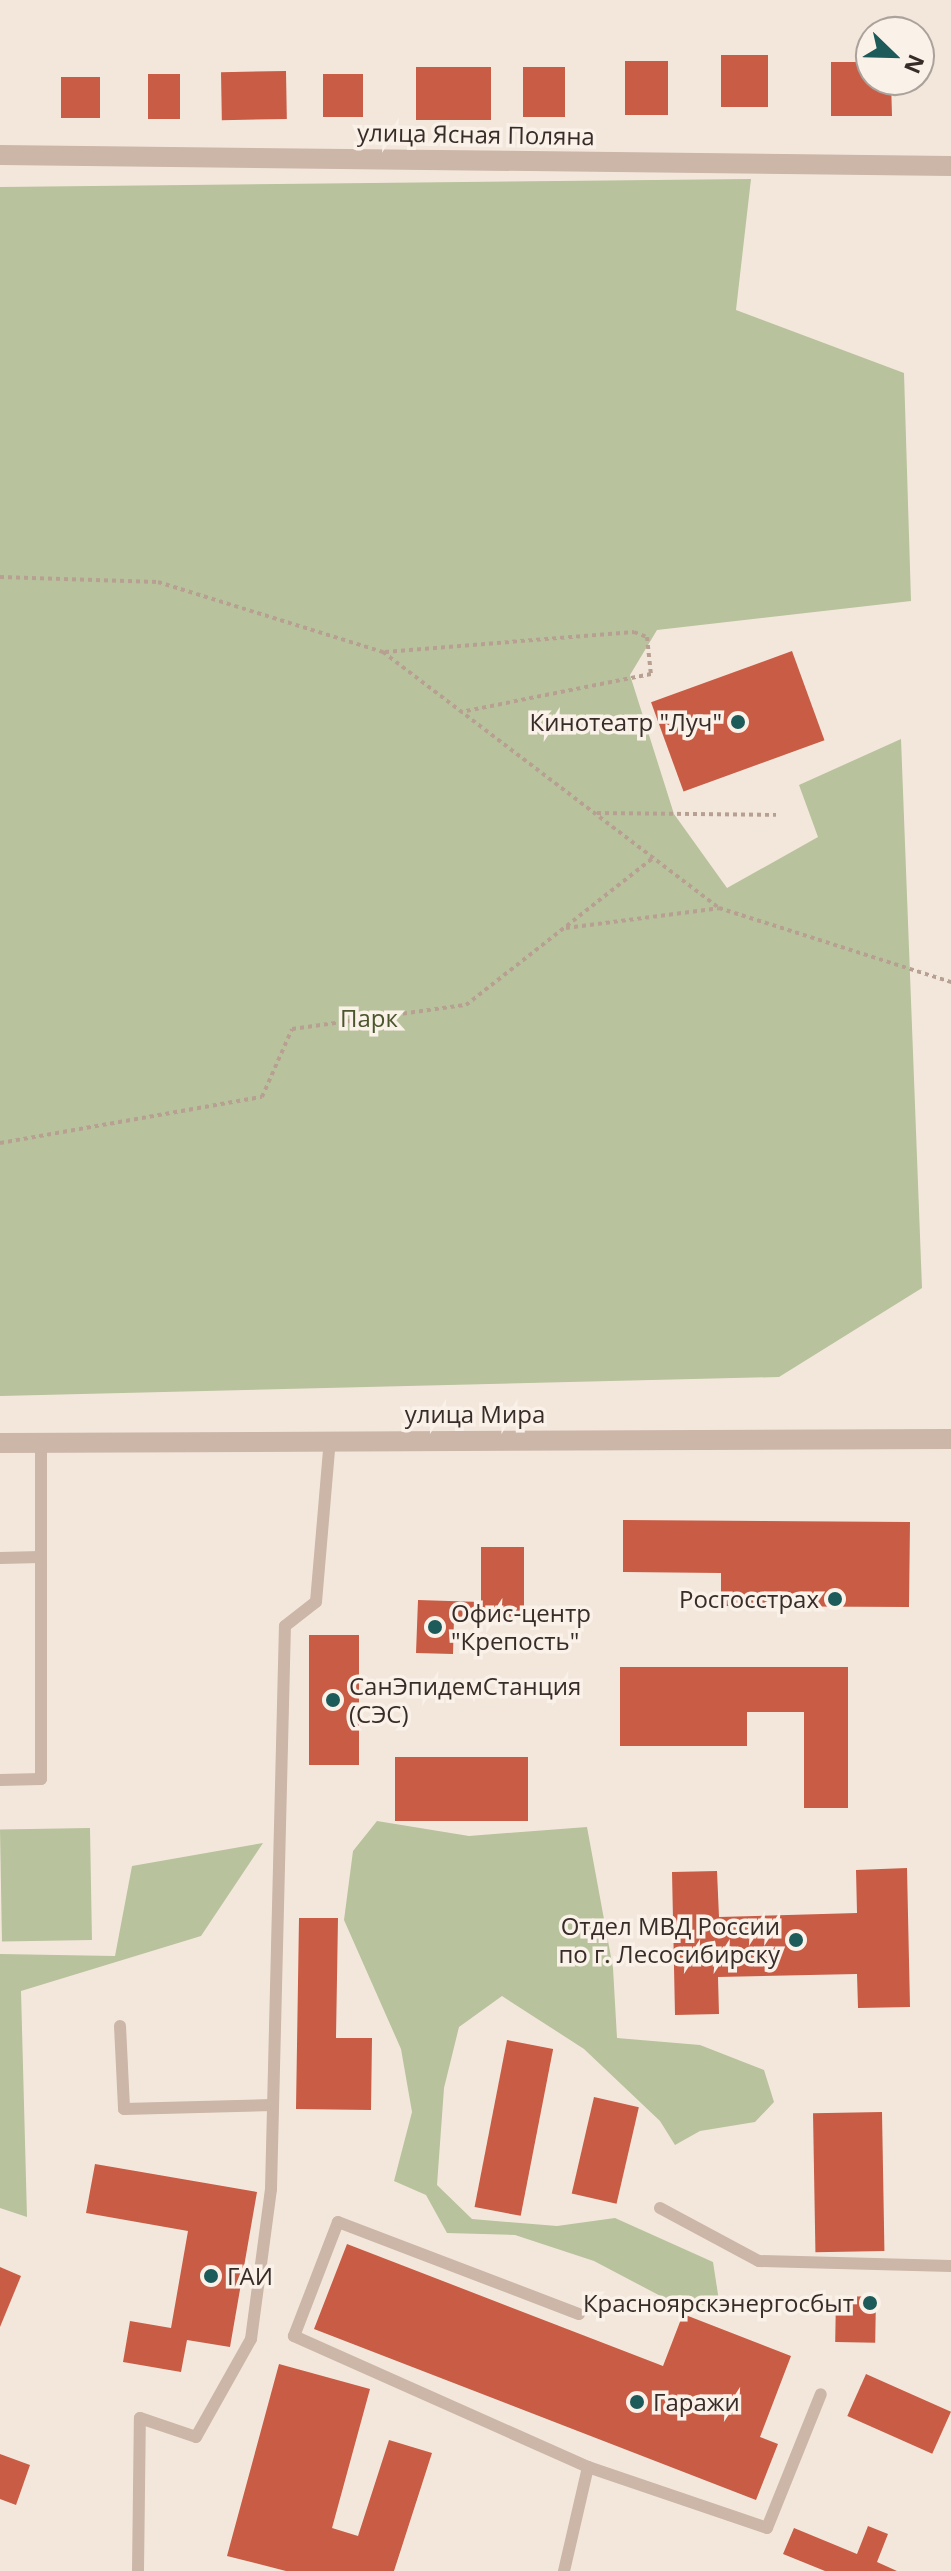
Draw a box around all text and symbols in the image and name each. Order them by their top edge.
north arrow [855,16,935,96]
text: N [898,50,933,79]
street label: улица Ясная Поляна [357,118,595,150]
place label: Кинотеатр "Луч" [530,708,722,736]
marker: Кинотеатр "Луч" [729,713,747,731]
park label: Парк [340,1004,398,1032]
street label: улица Мира [405,1400,545,1428]
place label: Росгосстрах [679,1585,819,1613]
marker: Росгосстрах [826,1590,844,1608]
place label: Офис-центр "Крепость" [451,1599,591,1655]
marker: Офис-центр "Крепость" [426,1618,444,1636]
place label: СанЭпидемСтанция (СЭС) [349,1672,581,1728]
marker: СанЭпидемСтанция (СЭС) [324,1691,342,1709]
place label: Отдел МВД России по г. Лесосибирску [558,1912,780,1968]
marker: Отдел МВД России по г. Лесосибирску [787,1931,805,1949]
place label: ГАИ [227,2262,273,2290]
marker: ГАИ [202,2267,220,2285]
place label: Красноярскэнергосбыт [583,2289,854,2317]
marker: Красноярскэнергосбыт [861,2294,879,2312]
place label: Гаражи [653,2388,740,2416]
marker: Гаражи [628,2393,646,2411]

